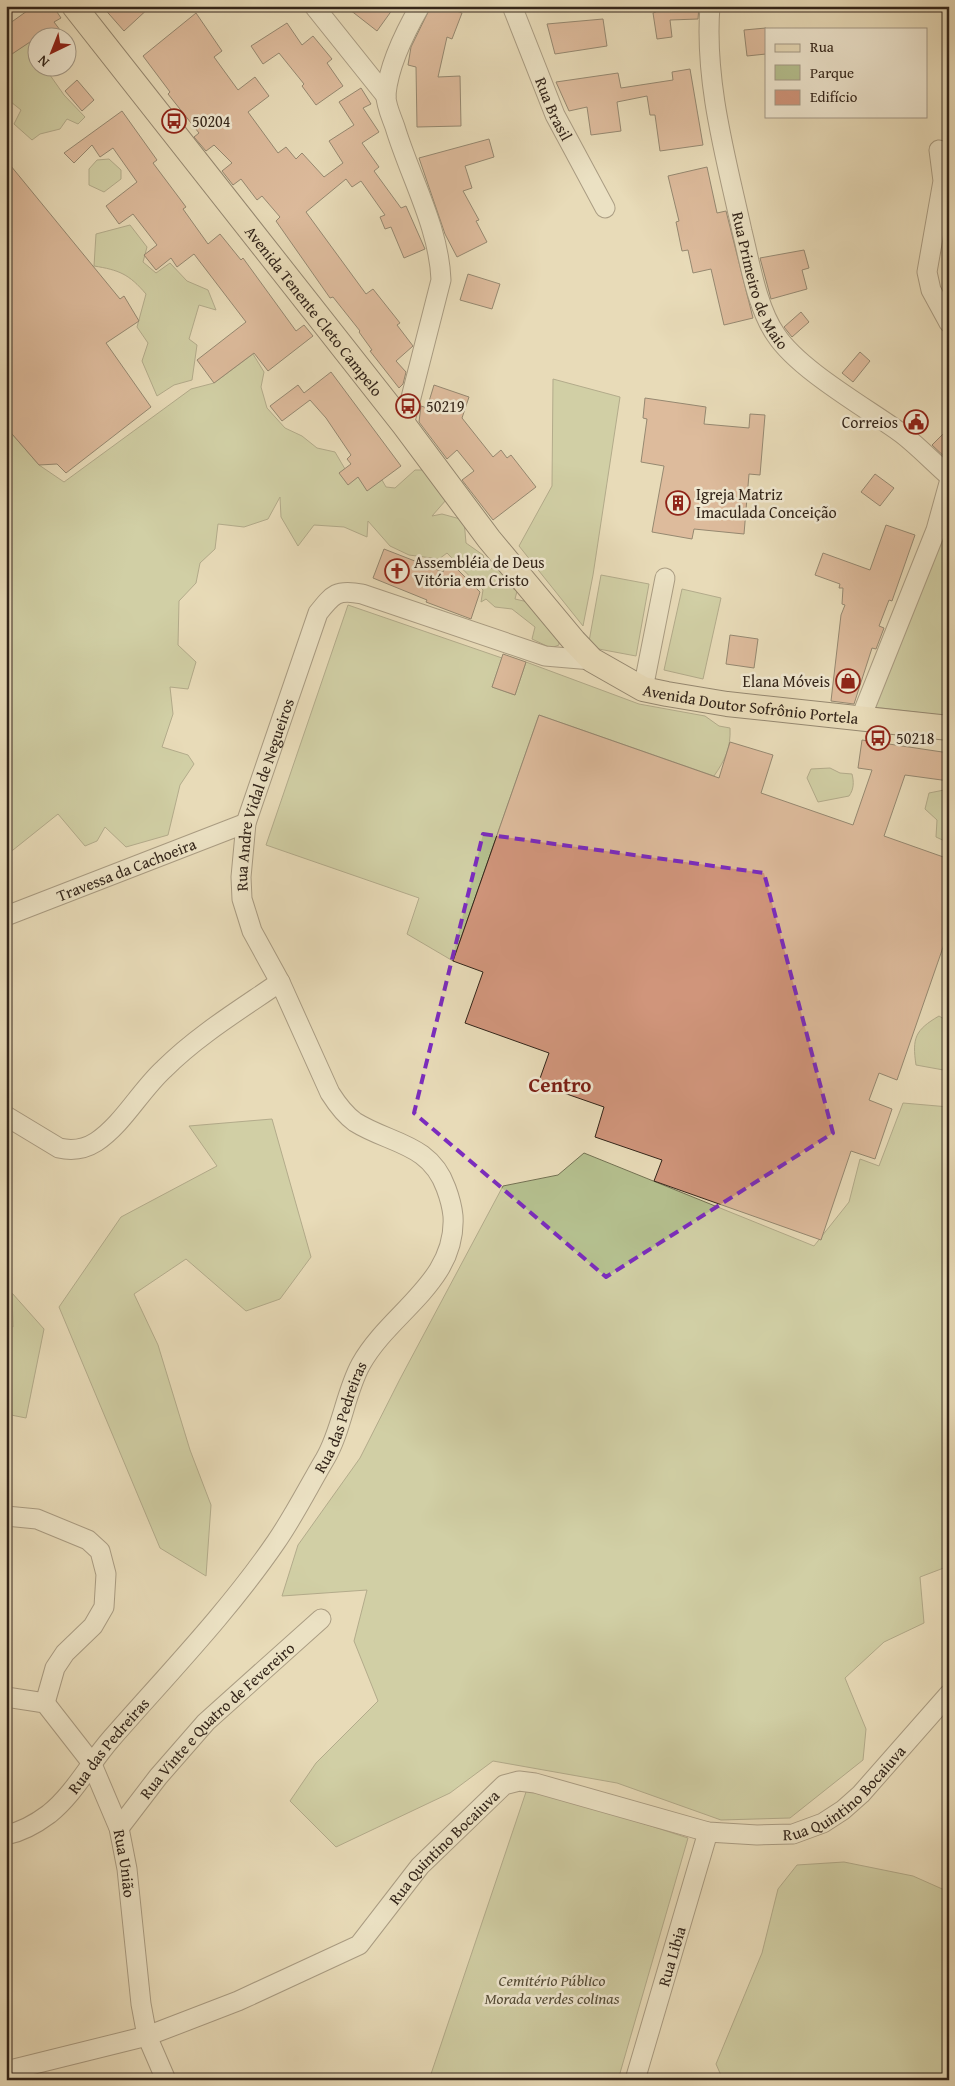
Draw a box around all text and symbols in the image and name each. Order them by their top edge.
north arrow [28,28,78,78]
legend [765,28,928,118]
text: Rua [810,36,834,57]
text: N [32,51,53,72]
text: Parque [810,62,854,83]
street label: Rua Brasil [529,74,579,145]
text: Edifício [810,86,858,107]
bus stop icon: 50204 [161,108,187,134]
place label: 50204 [192,109,231,133]
street label: Rua Primeiro de Maio [726,209,794,355]
street label: Avenida Tenente Cleto Campelo [239,220,389,401]
bus stop icon: 50219 [395,393,421,419]
place label: 50219 [426,394,465,418]
public building icon: Correios [903,409,929,435]
place label: Correios [842,410,898,434]
place label: Igreja Matriz Imaculada Conceição [696,482,837,524]
building icon: Igreja Matriz Imaculada Conceição [665,490,691,516]
place label: Assembléia de Deus Vitória em Cristo [414,550,545,592]
church icon: Assembléia de Deus Vitória em Cristo [384,558,410,584]
shop icon: Elana Móveis [835,668,861,694]
place label: Elana Móveis [743,669,830,693]
street label: Avenida Doutor Sofrônio Portela [641,677,860,730]
street label: Rua Andre Vidal de Negueiros [229,695,300,892]
bus stop icon: 50218 [865,725,891,751]
place label: 50218 [896,726,935,750]
street label: Travessa da Cachoeira [53,831,200,907]
district label: Centro [528,1069,592,1100]
street label: Rua das Pedreiras [307,1356,373,1477]
street label: Rua Vinte e Quatro de Fevereiro [134,1636,300,1804]
street label: Rua das Pedreiras [62,1692,155,1799]
street label: Rua Quintino Bocaiuva [783,1739,911,1846]
street label: Rua Quintino Bocaiuva [382,1783,505,1910]
street label: Rua União [108,1827,142,1899]
street label: Rua Libia [651,1923,692,1989]
park label: Cemitério Público Morada verdes colinas [485,1968,620,2010]

